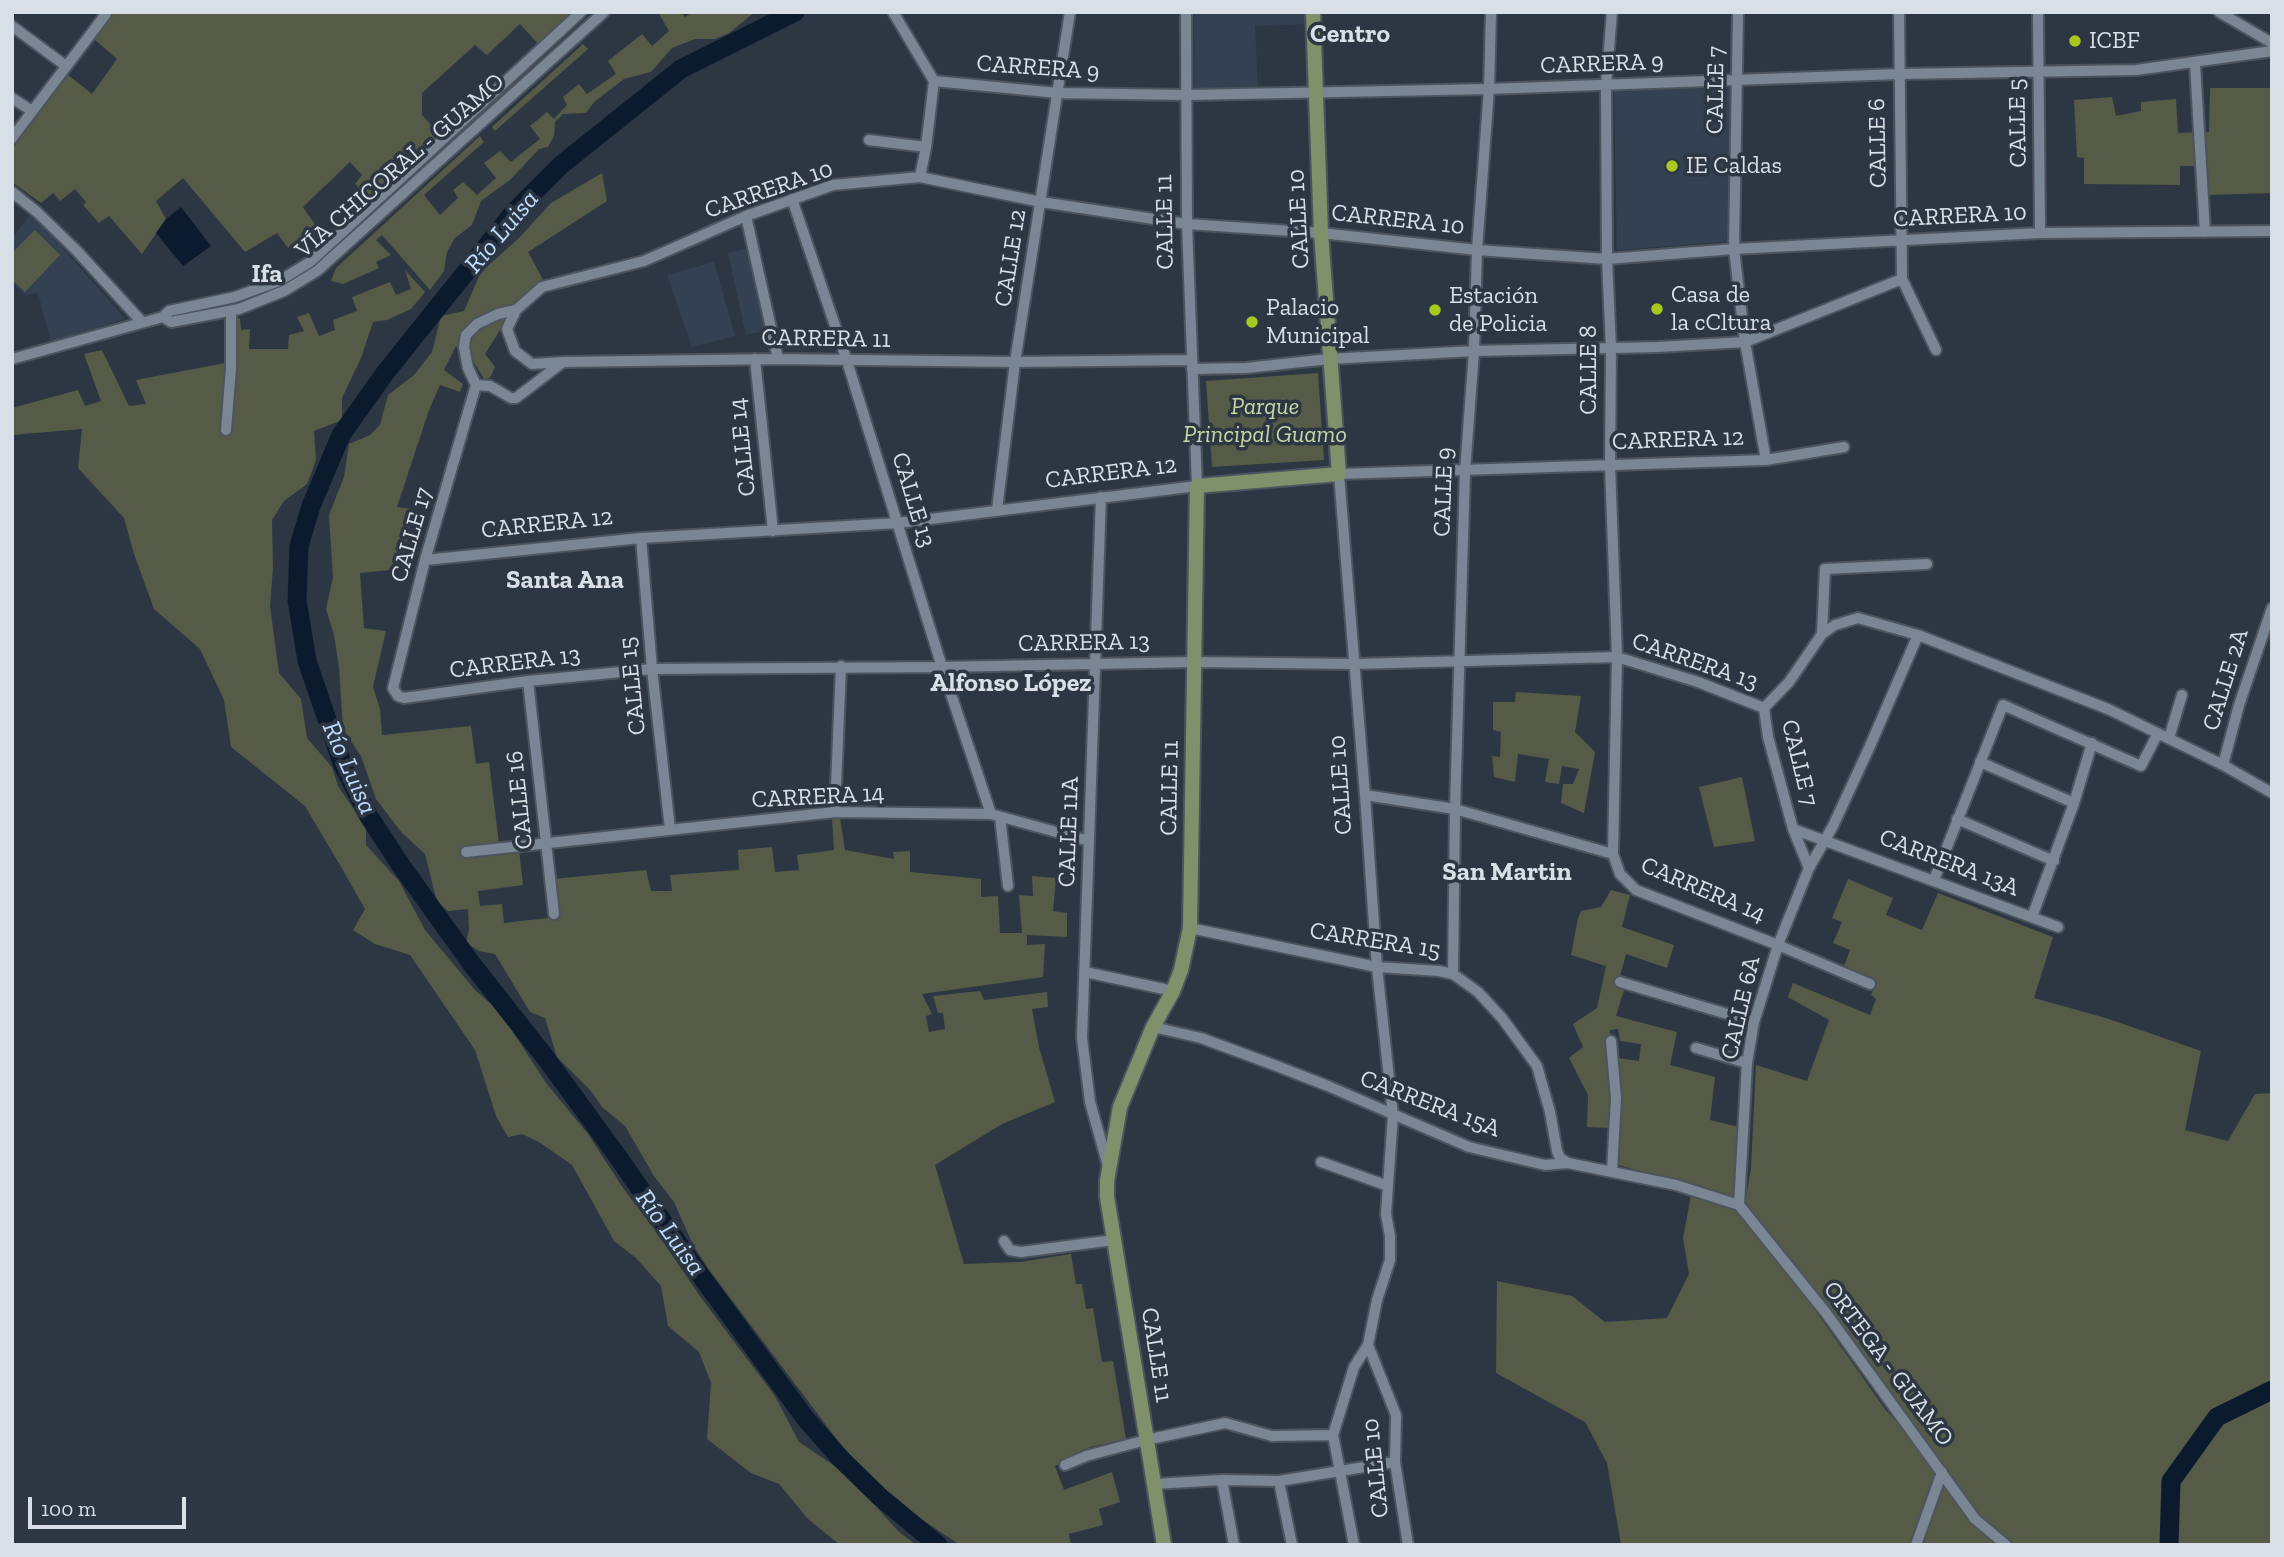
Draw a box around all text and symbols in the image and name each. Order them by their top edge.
district label: Centro [1310,19,1390,51]
place label: ICBF [2089,27,2140,55]
marker: ICBF [2067,33,2083,49]
street label: CALLE 7 [1701,46,1731,134]
street label: CARRERA 9 [1540,47,1664,81]
street label: CARRERA 9 [975,49,1101,87]
street label: VÍA CHICORAL - GUAMO [290,67,510,265]
street label: CALLE 5 [2003,78,2033,168]
street label: CALLE 6 [1863,98,1893,188]
place label: IE Caldas [1686,152,1782,180]
street label: CARRERA 10 [701,155,837,225]
marker: IE Caldas [1664,158,1680,174]
street label: CALLE 10 [1282,168,1316,270]
street label: CALLE 11 [1150,174,1180,270]
water label: Río Luisa [458,184,546,280]
street label: CARRERA 10 [1893,198,2027,234]
street label: CARRERA 10 [1330,199,1466,241]
street label: CALLE 12 [989,207,1033,309]
district label: Ifa [251,259,283,291]
place label: Casa de la cCltura [1671,281,1771,337]
place label: Estación de Policia [1449,282,1547,338]
place label: Palacio Municipal [1266,294,1370,350]
marker: Casa de la cCltura [1649,301,1665,317]
marker: Estación de Policia [1427,302,1443,318]
marker: Palacio Municipal [1244,314,1260,330]
street label: CARRERA 11 [761,323,891,355]
street label: CALLE 8 [1575,325,1603,415]
park label: Parque Principal Guamo [1183,393,1347,449]
street label: CALLE 14 [724,396,762,498]
street label: CARRERA 12 [1611,423,1745,457]
street label: CALLE 9 [1428,447,1460,537]
street label: CALLE 13 [885,449,941,551]
street label: CARRERA 12 [1044,451,1178,495]
street label: CALLE 17 [385,484,439,586]
street label: CARRERA 12 [480,503,614,545]
district label: Santa Ana [506,565,624,597]
street label: CALLE 2A [2197,626,2255,734]
street label: CARRERA 13 [1018,627,1150,659]
street label: CARRERA 13 [1628,627,1762,697]
street label: CALLE 15 [614,636,652,736]
street label: CARRERA 13 [448,641,582,685]
district label: Alfonso López [930,668,1092,700]
water label: Río Luisa [315,717,383,819]
street label: CALLE 7 [1774,717,1824,809]
street label: CALLE 10 [1323,734,1359,836]
street label: CALLE 11 [1155,740,1185,836]
street label: CALLE 16 [501,749,539,851]
street label: CALLE 11A [1053,776,1085,888]
street label: CARRERA 14 [751,779,885,815]
street label: CARRERA 13A [1875,823,2023,903]
street label: CARRERA 14 [1636,851,1770,929]
district label: San Martin [1442,857,1572,889]
street label: CARRERA 15 [1308,916,1442,966]
street label: CALLE 6A [1715,954,1767,1062]
street label: CARRERA 15A [1356,1064,1504,1144]
water label: Río Luisa [628,1184,712,1282]
street label: ORTEGA - GUAMO [1817,1276,1959,1452]
street label: CALLE 11 [1134,1306,1178,1404]
street label: CALLE 10 [1356,1417,1396,1519]
scale bar [32,1484,189,1528]
text: 100 m [41,1496,96,1521]

